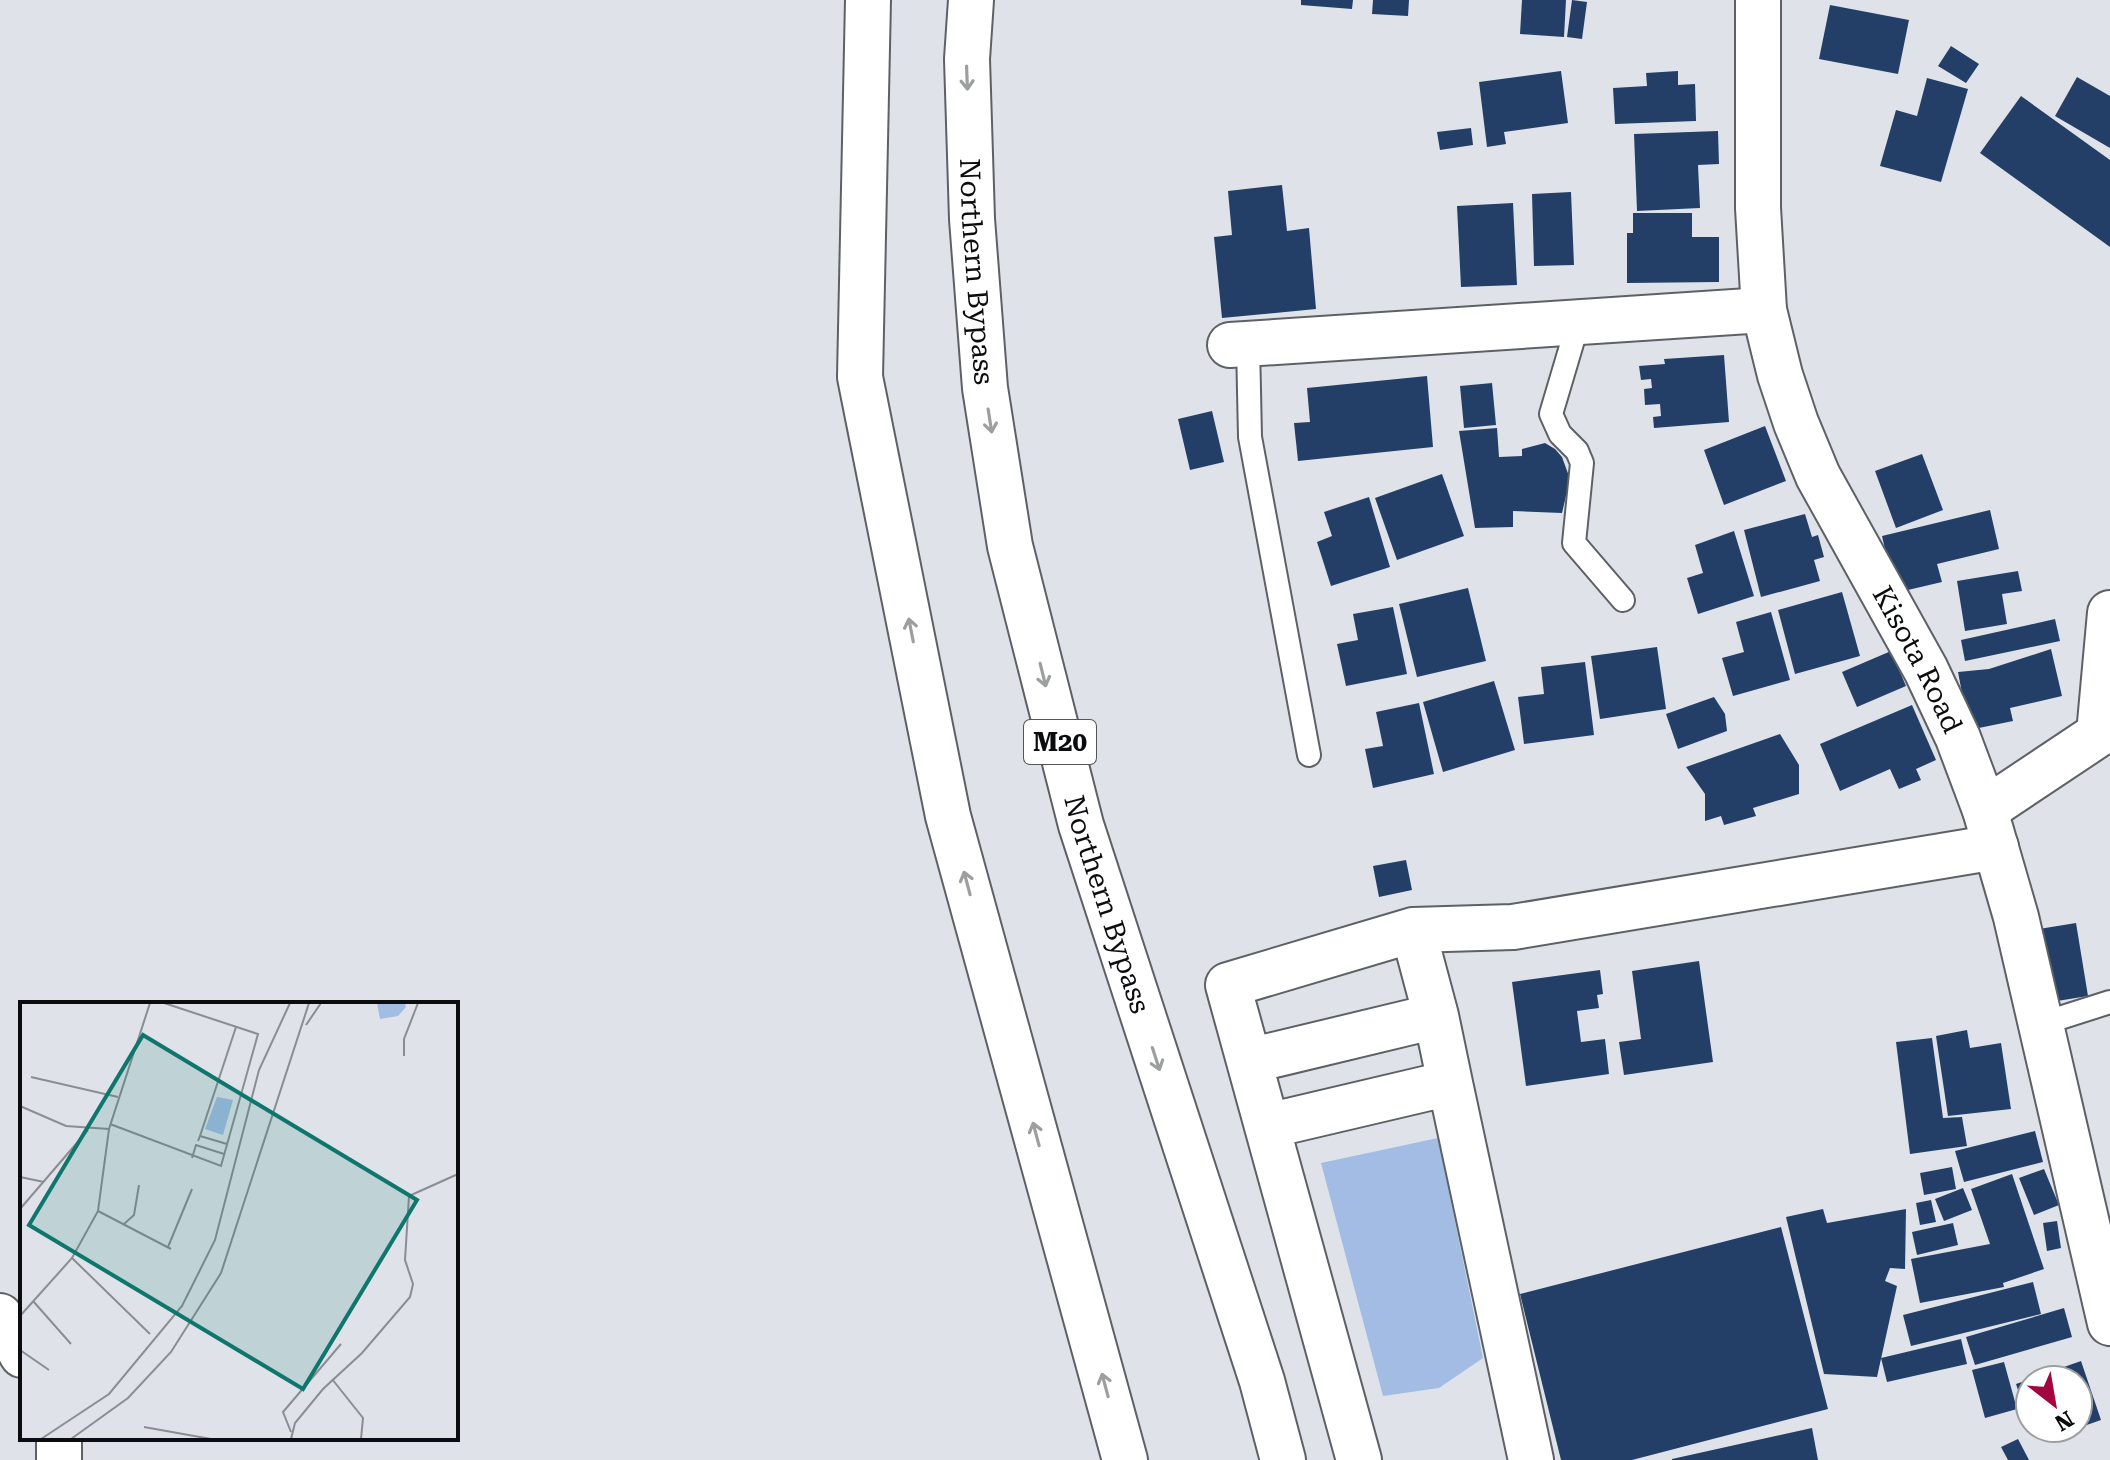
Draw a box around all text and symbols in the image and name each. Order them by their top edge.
one-way arrow [960,64,975,91]
street label: Northern Bypass [953,158,1001,386]
one-way arrow [983,408,998,433]
street label: Kisota Road [1866,580,1969,738]
one-way arrow [902,617,917,643]
one-way arrow [1036,662,1051,688]
road number: M20 [1024,720,1096,764]
street label: Northern Bypass [1057,792,1157,1018]
one-way arrow [959,871,974,897]
inset map [20,1002,458,1440]
one-way arrow [1149,1045,1164,1071]
one-way arrow [1028,1122,1043,1148]
north arrow [2014,1364,2094,1444]
one-way arrow [1096,1372,1111,1398]
text: N [2050,1406,2078,1436]

